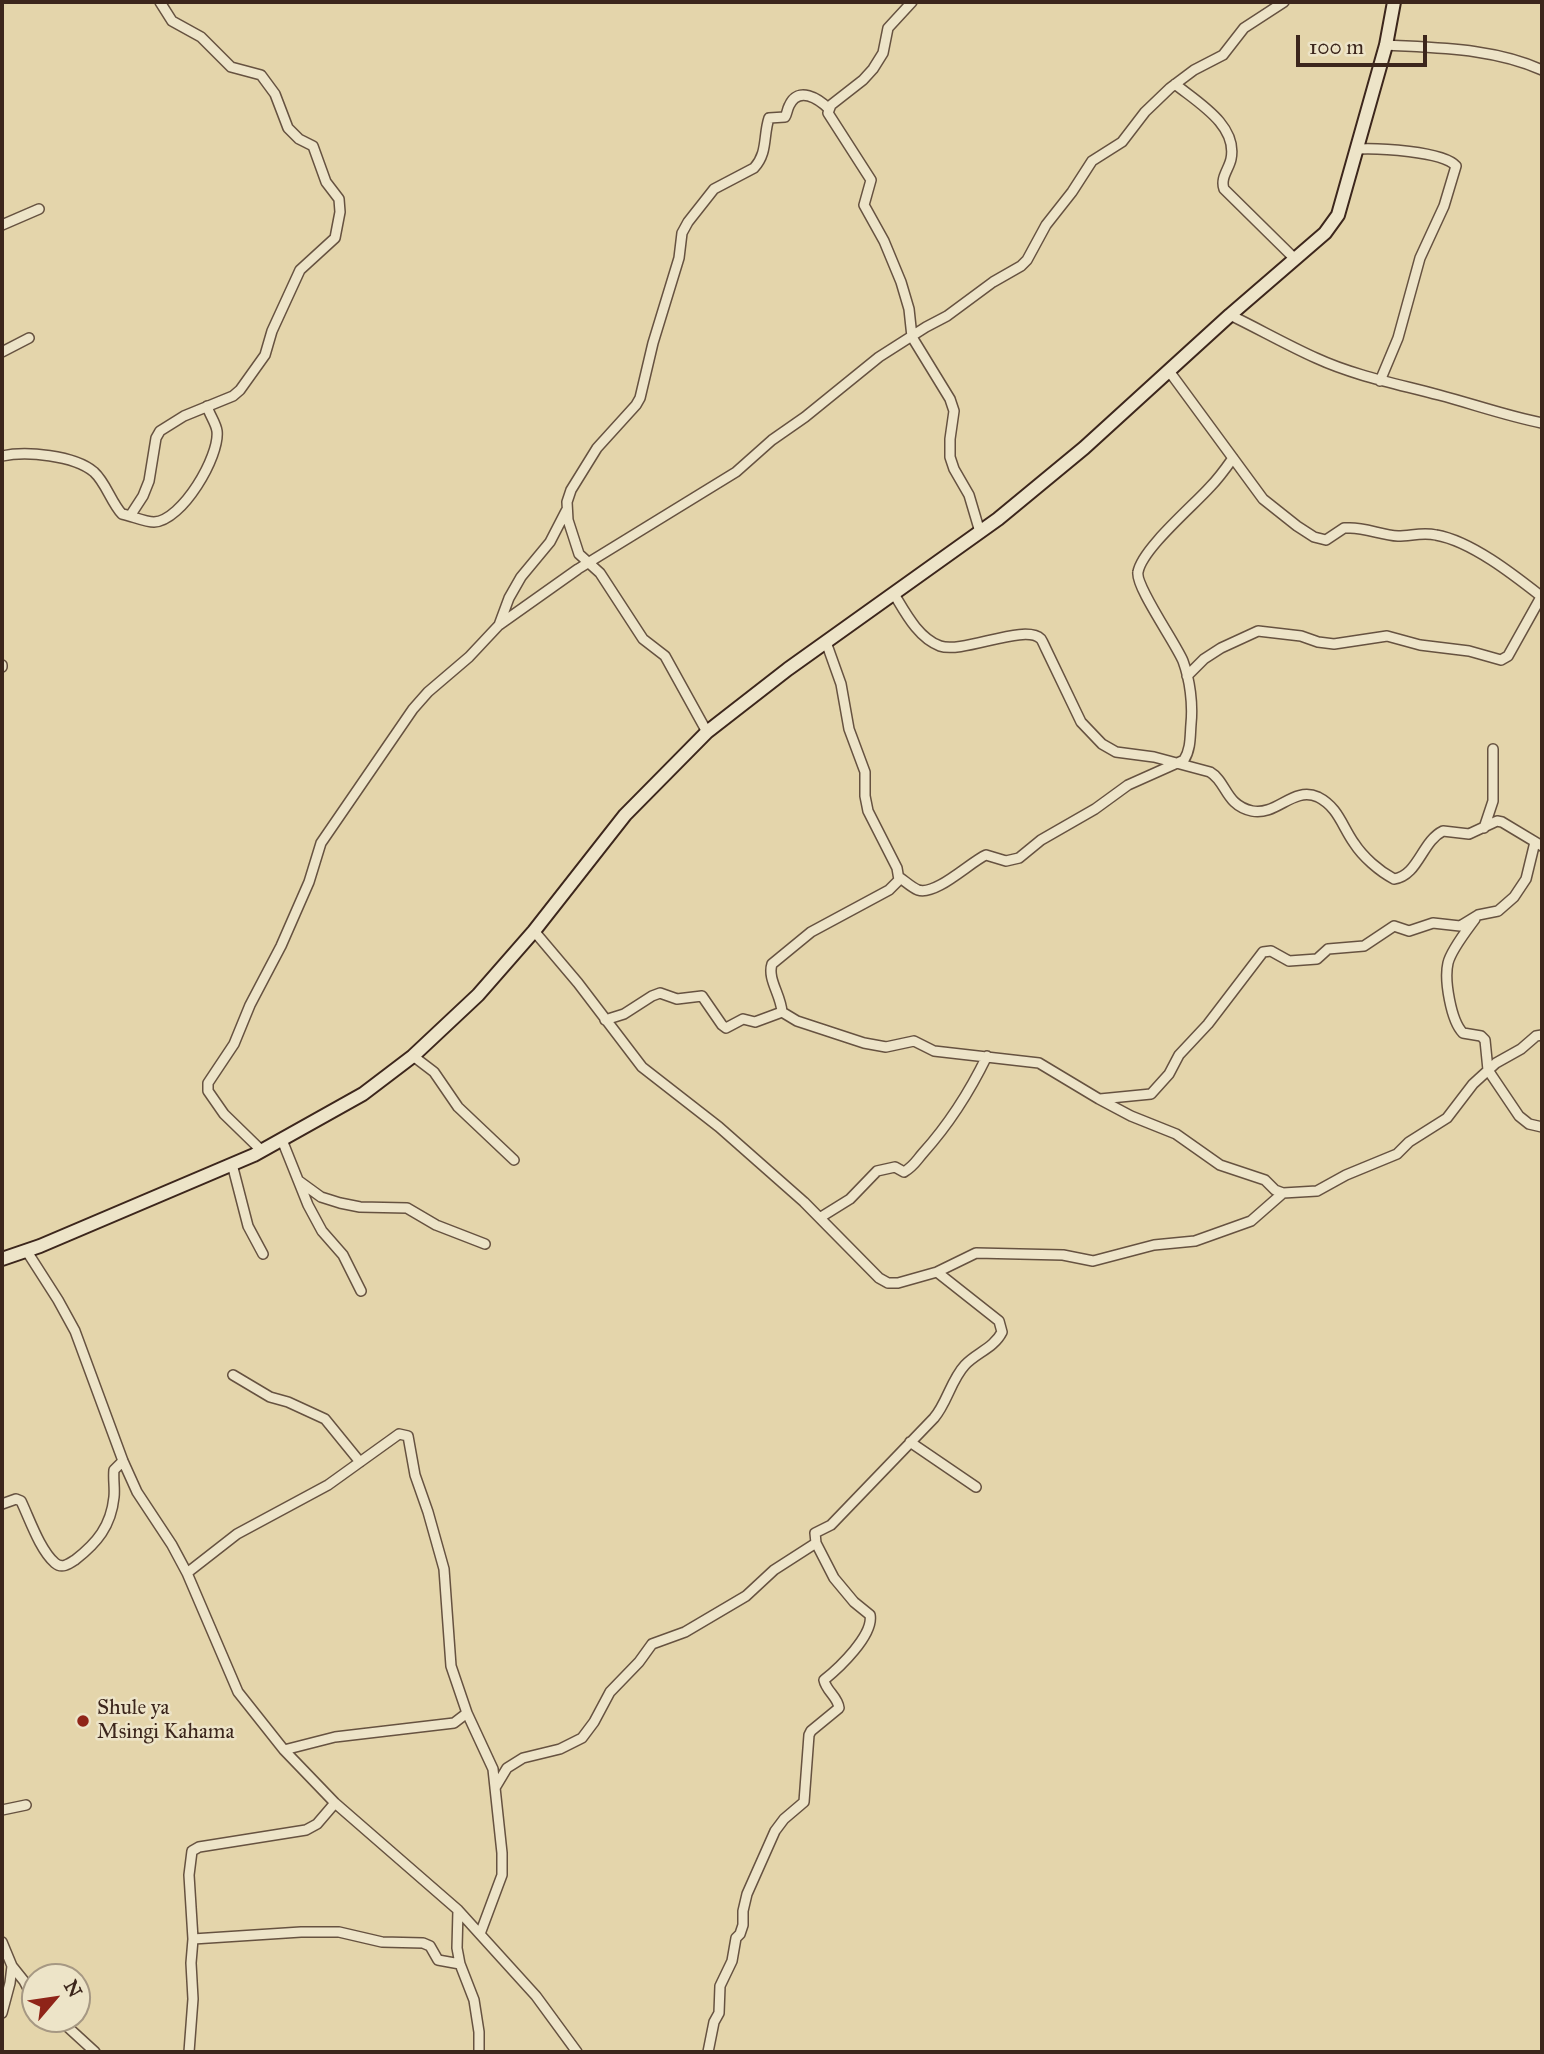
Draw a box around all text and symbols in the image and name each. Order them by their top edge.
scale bar [1299,21,1430,65]
text: 100 m [1309,34,1364,60]
place label: Shule ya Msingi Kahama [97,1696,234,1746]
marker: Shule ya Msingi Kahama [75,1713,91,1729]
north arrow [21,1963,91,2033]
text: N [59,1976,87,2001]

